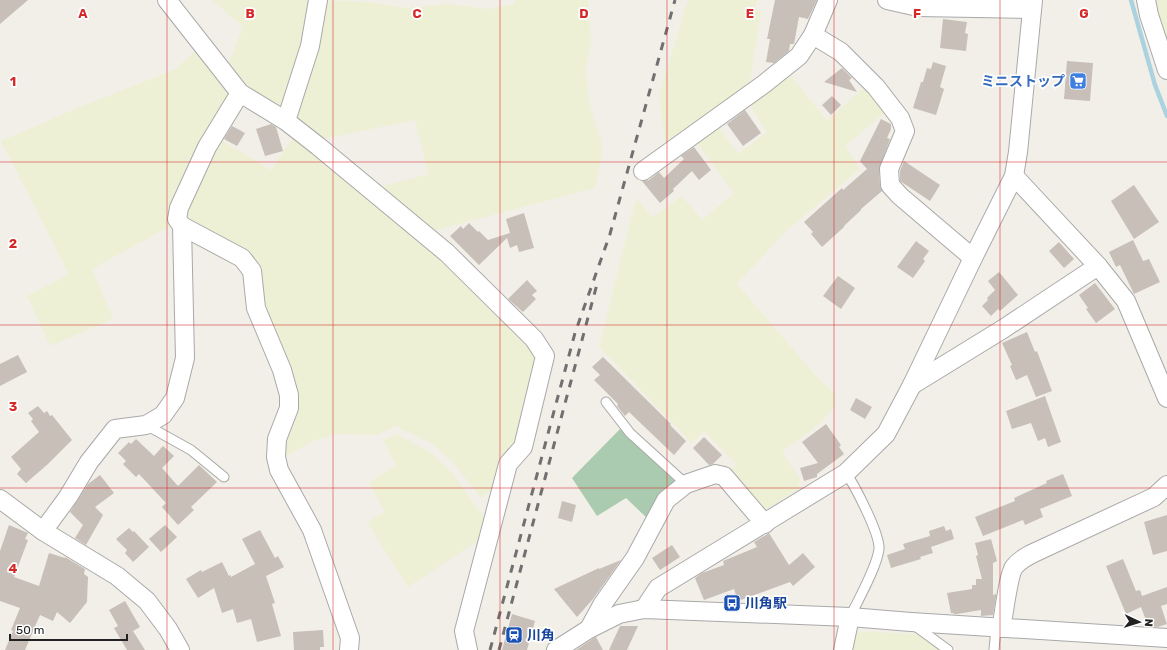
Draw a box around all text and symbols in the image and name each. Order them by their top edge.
text: A [78,6,88,21]
text: B [245,6,255,21]
text: C [412,6,422,21]
text: D [579,6,589,21]
text: E [746,6,754,21]
text: F [913,6,921,21]
text: G [1079,6,1089,21]
supermarket icon: ミニストップ [1068,71,1088,91]
place label: ミニストップ [981,73,1065,90]
text: 1 [10,74,16,89]
text: 2 [9,236,17,251]
text: 3 [9,399,18,414]
text: 4 [9,561,18,576]
bus stop icon: 川角駅 [722,593,742,613]
place label: 川角駅 [745,595,787,612]
north arrow [1119,602,1159,642]
scale bar [10,616,127,642]
text: N [1142,618,1155,627]
text: 50 m [16,623,44,637]
station icon: 川角 [504,625,524,645]
place label: 川角 [527,627,555,644]

